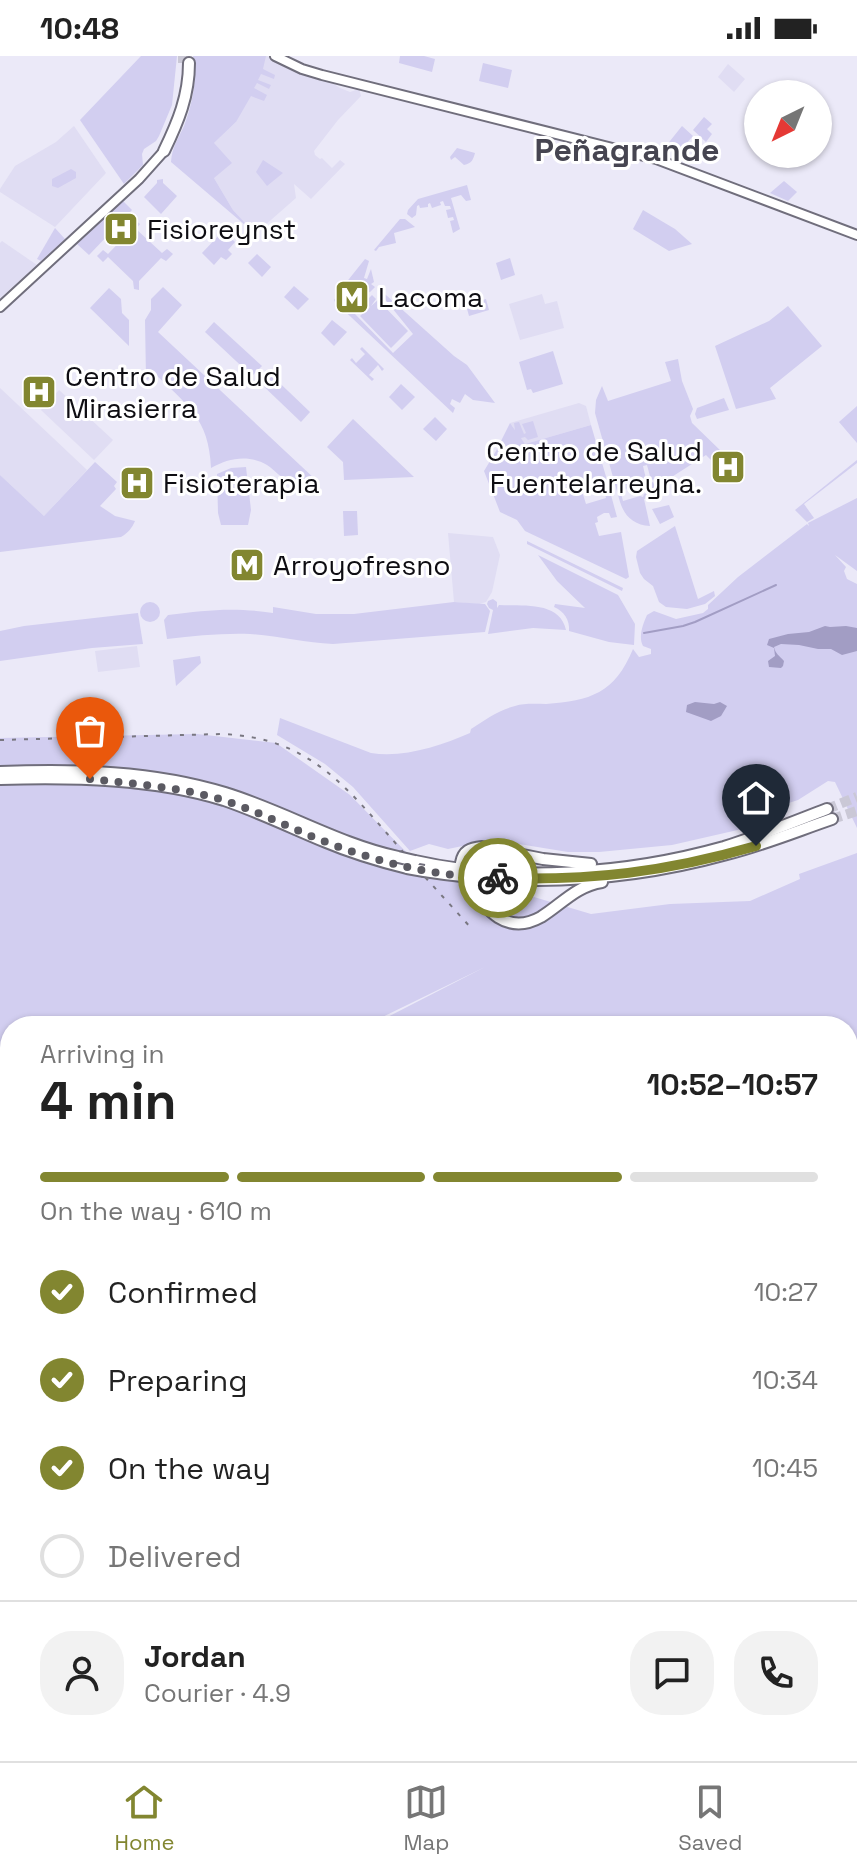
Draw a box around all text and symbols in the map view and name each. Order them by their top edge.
text: 10:48 [40,9,119,48]
north arrow [744,80,832,168]
map controls [744,80,832,168]
district label: Peñagrande [534,130,720,170]
hospital icon: Fisioreynst [102,210,140,248]
place label: Fisioreynst [147,211,296,247]
metro station icon: Lacoma [333,278,371,316]
place label: Lacoma [378,279,483,315]
place label: Centro de Salud Mirasierra [65,358,281,426]
hospital icon: Centro de Salud Mirasierra [20,373,58,411]
place label: Centro de Salud Fuentelarreyna. [486,433,702,501]
hospital icon: Centro de Salud Fuentelarreyna. [709,448,747,486]
hospital icon: Fisioterapia [118,464,156,502]
place label: Fisioterapia [163,465,319,501]
metro station icon: Arroyofresno [228,546,266,584]
place label: Arroyofresno [273,547,451,583]
pin [56,697,124,779]
icon: bag [68,709,112,753]
pin [722,764,790,846]
icon: home [734,776,778,820]
courier [458,838,538,918]
icon: bike [476,856,520,900]
text: Arriving in [40,1037,164,1071]
text: 10:52–10:57 [647,1065,818,1104]
text: 4 min [40,1068,177,1134]
text: On the way · 610 m [40,1194,272,1228]
icon: check [40,1270,84,1314]
text: Confirmed [108,1273,258,1312]
text: 10:27 [754,1275,818,1309]
icon: check [40,1358,84,1402]
text: Preparing [108,1361,247,1400]
text: 10:34 [752,1363,818,1397]
icon: check [40,1446,84,1490]
text: On the way [108,1449,271,1488]
text: 10:45 [752,1451,818,1485]
text: Delivered [108,1537,242,1576]
button: person [40,1631,124,1715]
button: chat [630,1631,714,1715]
button: phone [734,1631,818,1715]
text: Jordan [144,1637,246,1676]
text: Courier · 4.9 [144,1676,291,1710]
tab: Home [115,1780,174,1856]
tab: Map [403,1780,449,1856]
tab: Saved [678,1780,743,1856]

